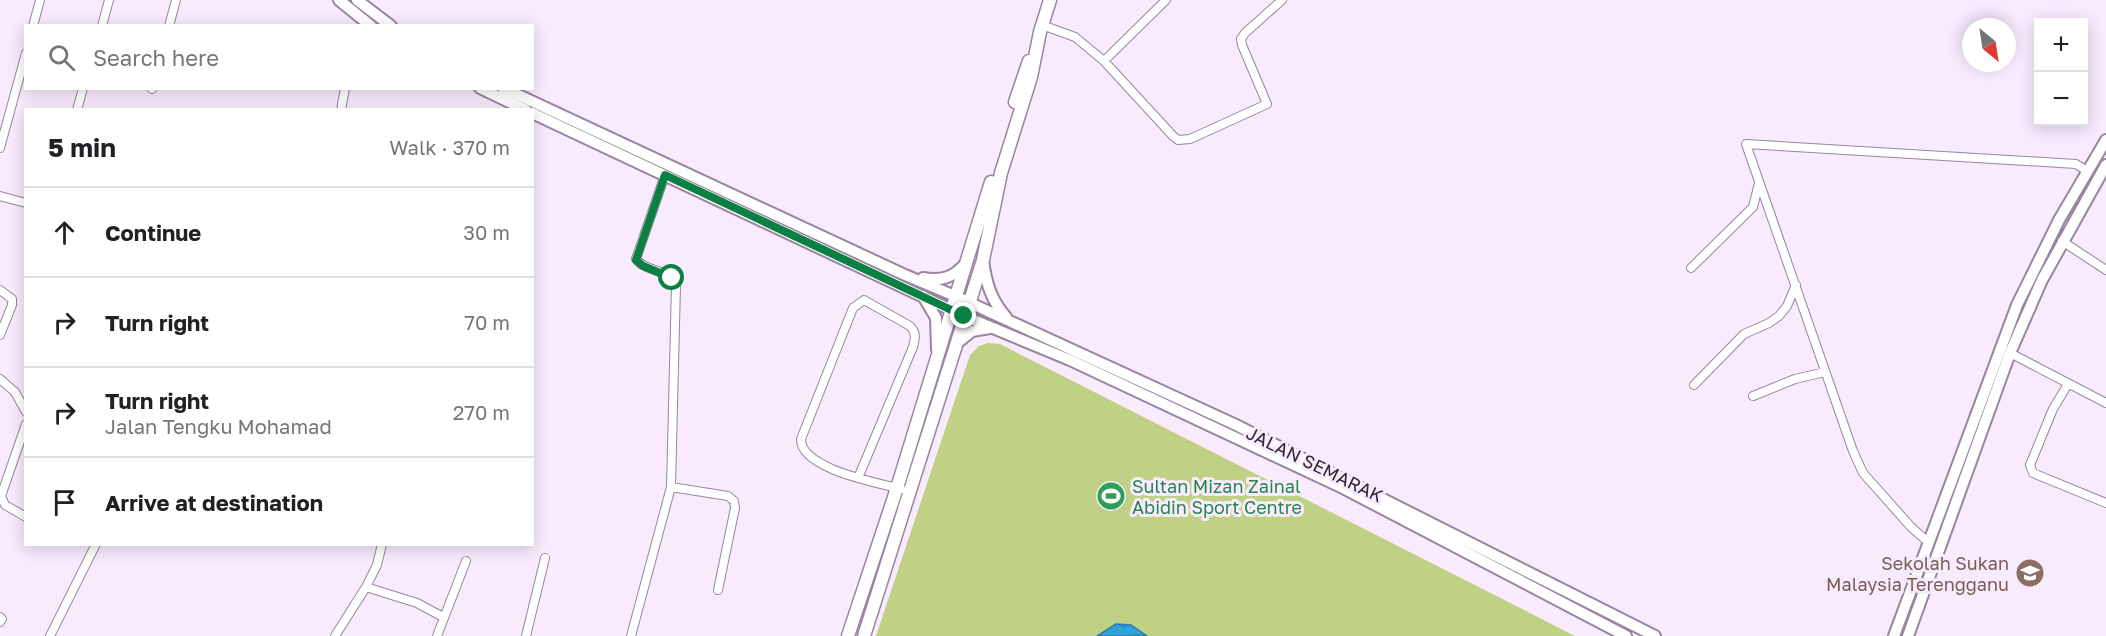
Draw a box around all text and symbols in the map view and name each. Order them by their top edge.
north arrow [1962,18,2016,72]
map controls [2034,18,2088,126]
button: + [2034,18,2088,72]
search box [24,24,534,90]
icon: search [45,41,78,74]
text: Search here [93,44,219,71]
button: − [2034,72,2088,126]
text: 5 min [48,132,116,163]
text: Walk · 370 m [389,135,510,159]
icon: ahead [48,216,81,249]
text: Continue [105,219,201,246]
text: 30 m [463,220,510,244]
route start [658,264,684,290]
route end [950,302,976,328]
icon: right [48,306,81,339]
text: Turn right [105,309,209,336]
text: 70 m [464,310,510,334]
text: Turn right [105,387,209,414]
icon: right [48,396,81,429]
text: 270 m [453,400,510,424]
text: Jalan Tengku Mohamad [105,414,332,438]
street label: JALAN SEMARAK [1243,421,1387,507]
place label: Sultan Mizan Zainal Abidin Sport Centre [1132,475,1302,518]
sports icon: Sultan Mizan Zainal Abidin Sport Centre [1095,480,1127,512]
icon: arrive [48,486,81,519]
text: Arrive at destination [105,489,323,516]
place label: Sekolah Sukan Malaysia Terengganu [1826,552,2009,595]
school or university icon: Sekolah Sukan Malaysia Terengganu [2014,557,2046,589]

